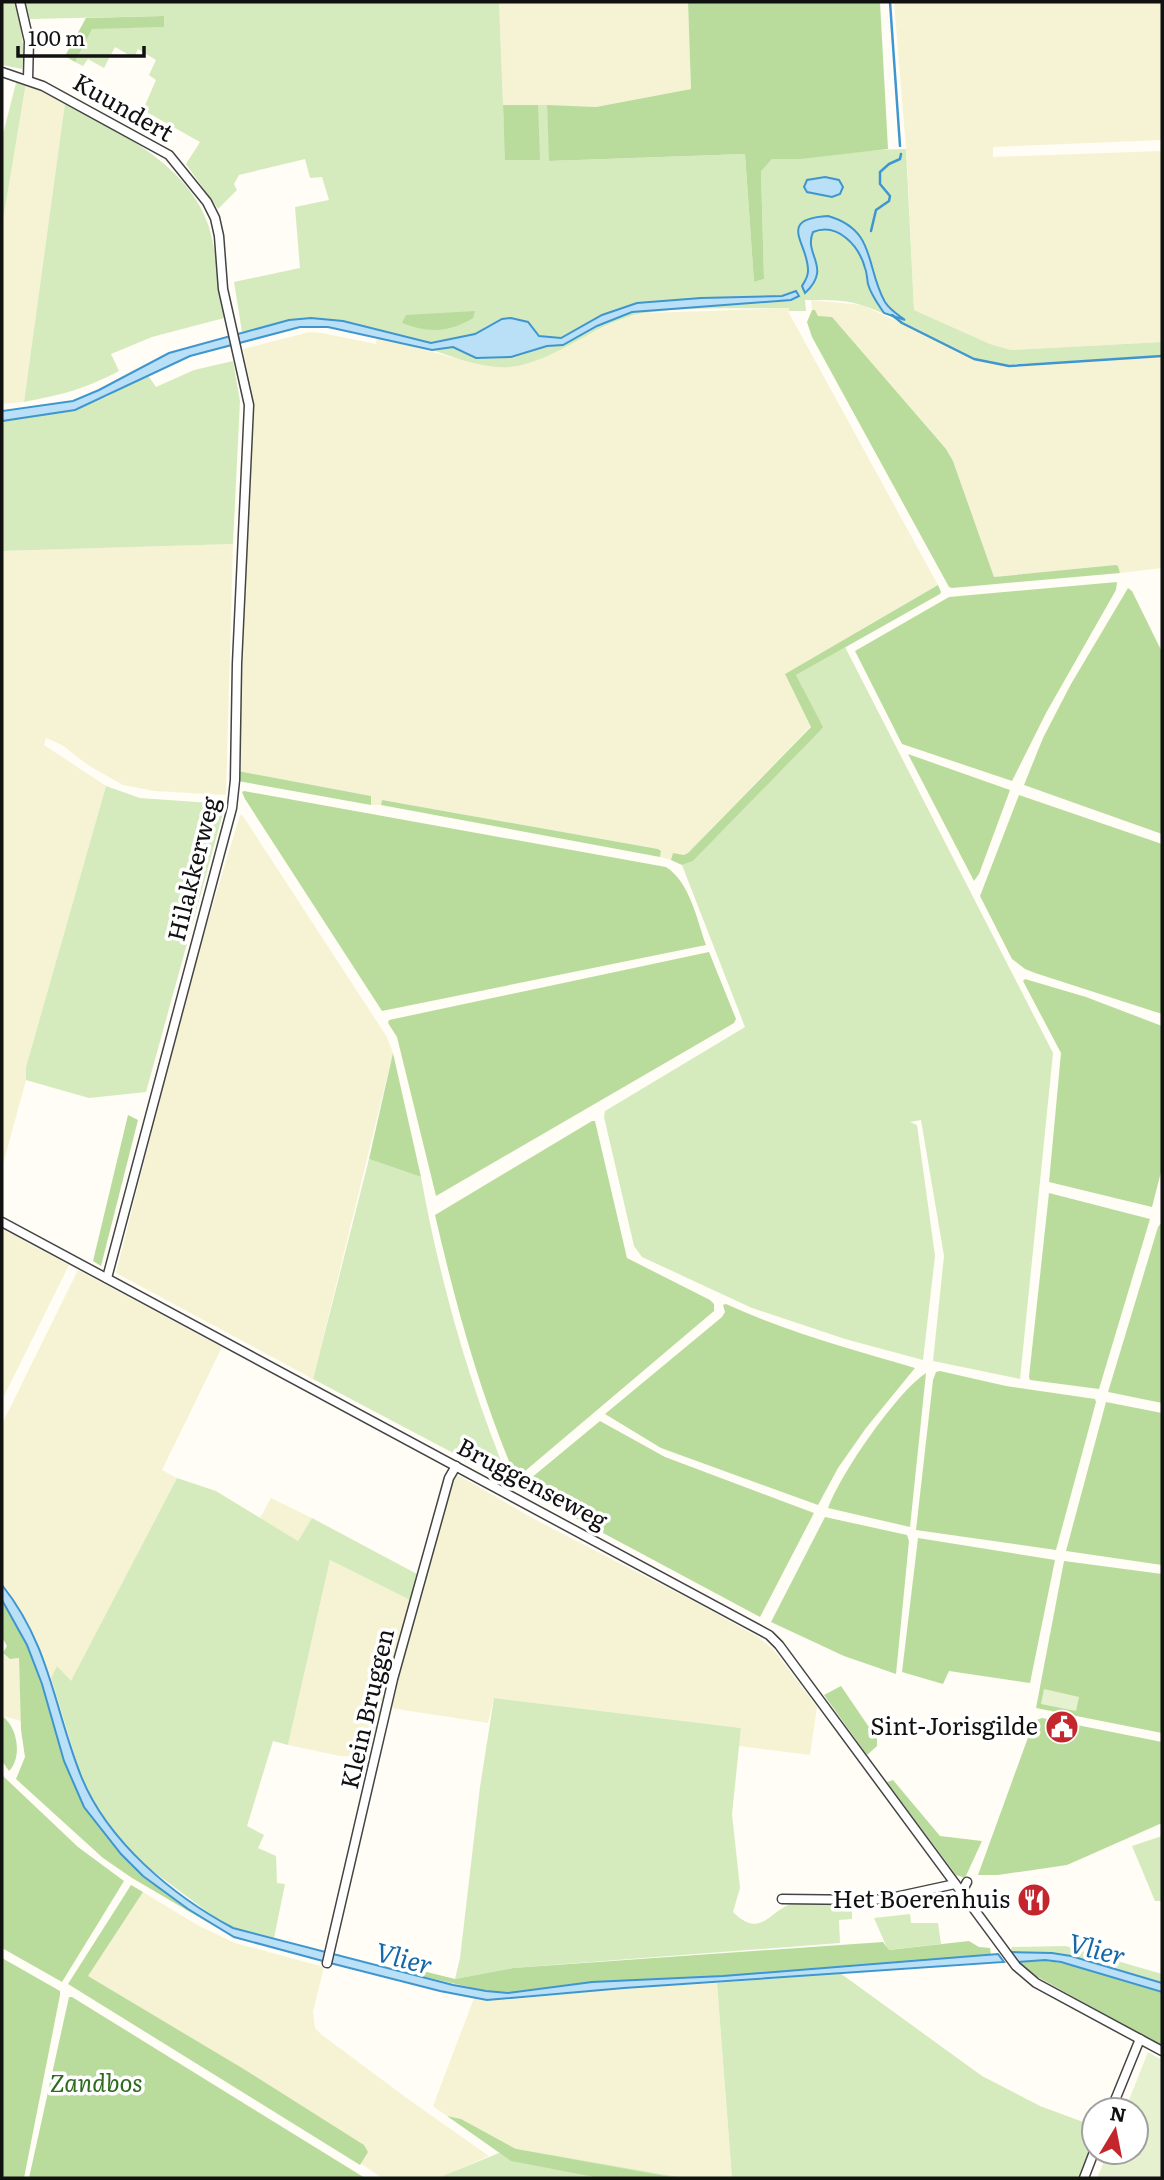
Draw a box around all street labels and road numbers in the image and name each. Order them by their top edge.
street label: Kuundert [67,63,181,149]
street label: Hilakkerweg [157,792,227,944]
street label: Bruggenseweg [452,1427,615,1536]
street label: Klein Bruggen [330,1625,401,1792]

